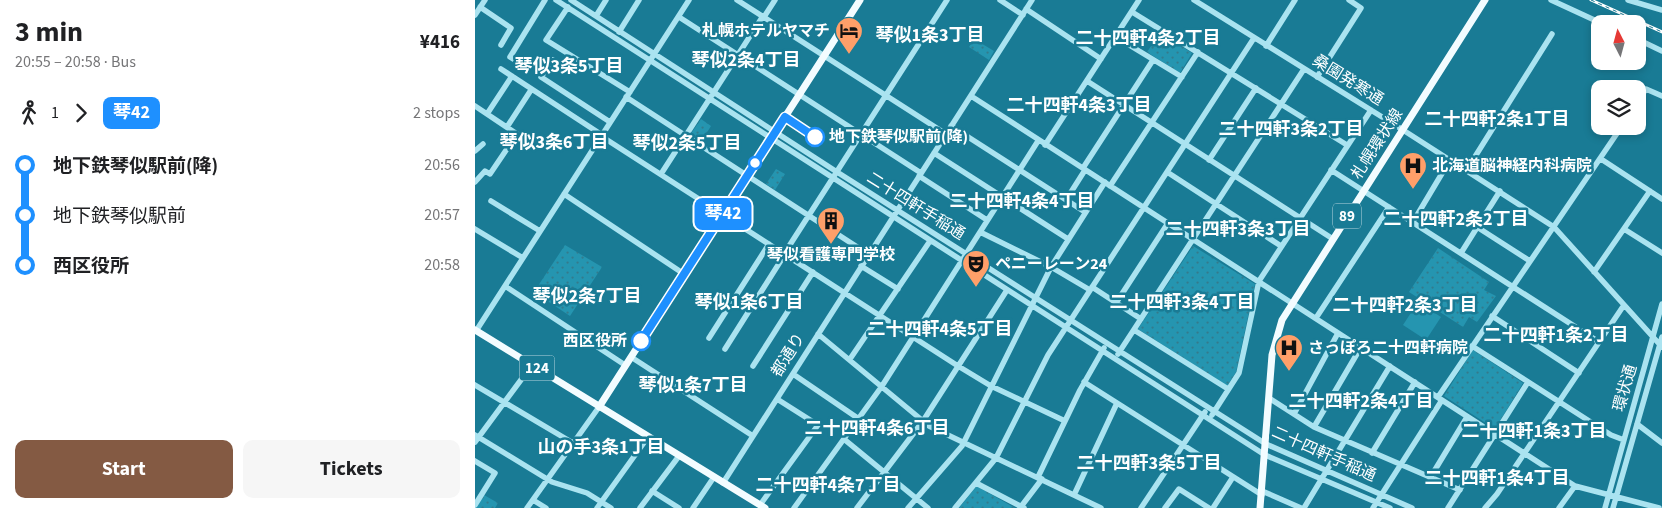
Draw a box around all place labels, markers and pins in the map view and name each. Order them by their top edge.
hotel icon: 札幌ホテルヤマチ [834,16,864,55]
place label: 札幌ホテルヤマチ [702,20,830,42]
place label: 地下鉄琴似駅前(降) [829,126,968,148]
marker: 地下鉄琴似駅前(降) [805,127,825,147]
hospital icon: 北海道脳神経内科病院 [1398,151,1428,190]
place label: 北海道脳神経内科病院 [1432,155,1592,177]
unlabelled marker [748,156,762,170]
building icon: 琴似看護専門学校 [816,206,846,245]
place label: 琴似看護専門学校 [767,244,895,266]
theatre icon: ペニーレーン24 [961,249,991,288]
place label: ペニーレーン24 [995,253,1108,275]
place label: 西区役所 [563,330,627,352]
marker: 西区役所 [631,331,651,351]
hospital icon: さっぽろ二十四軒病院 [1274,333,1304,372]
place label: さっぽろ二十四軒病院 [1308,337,1468,359]

